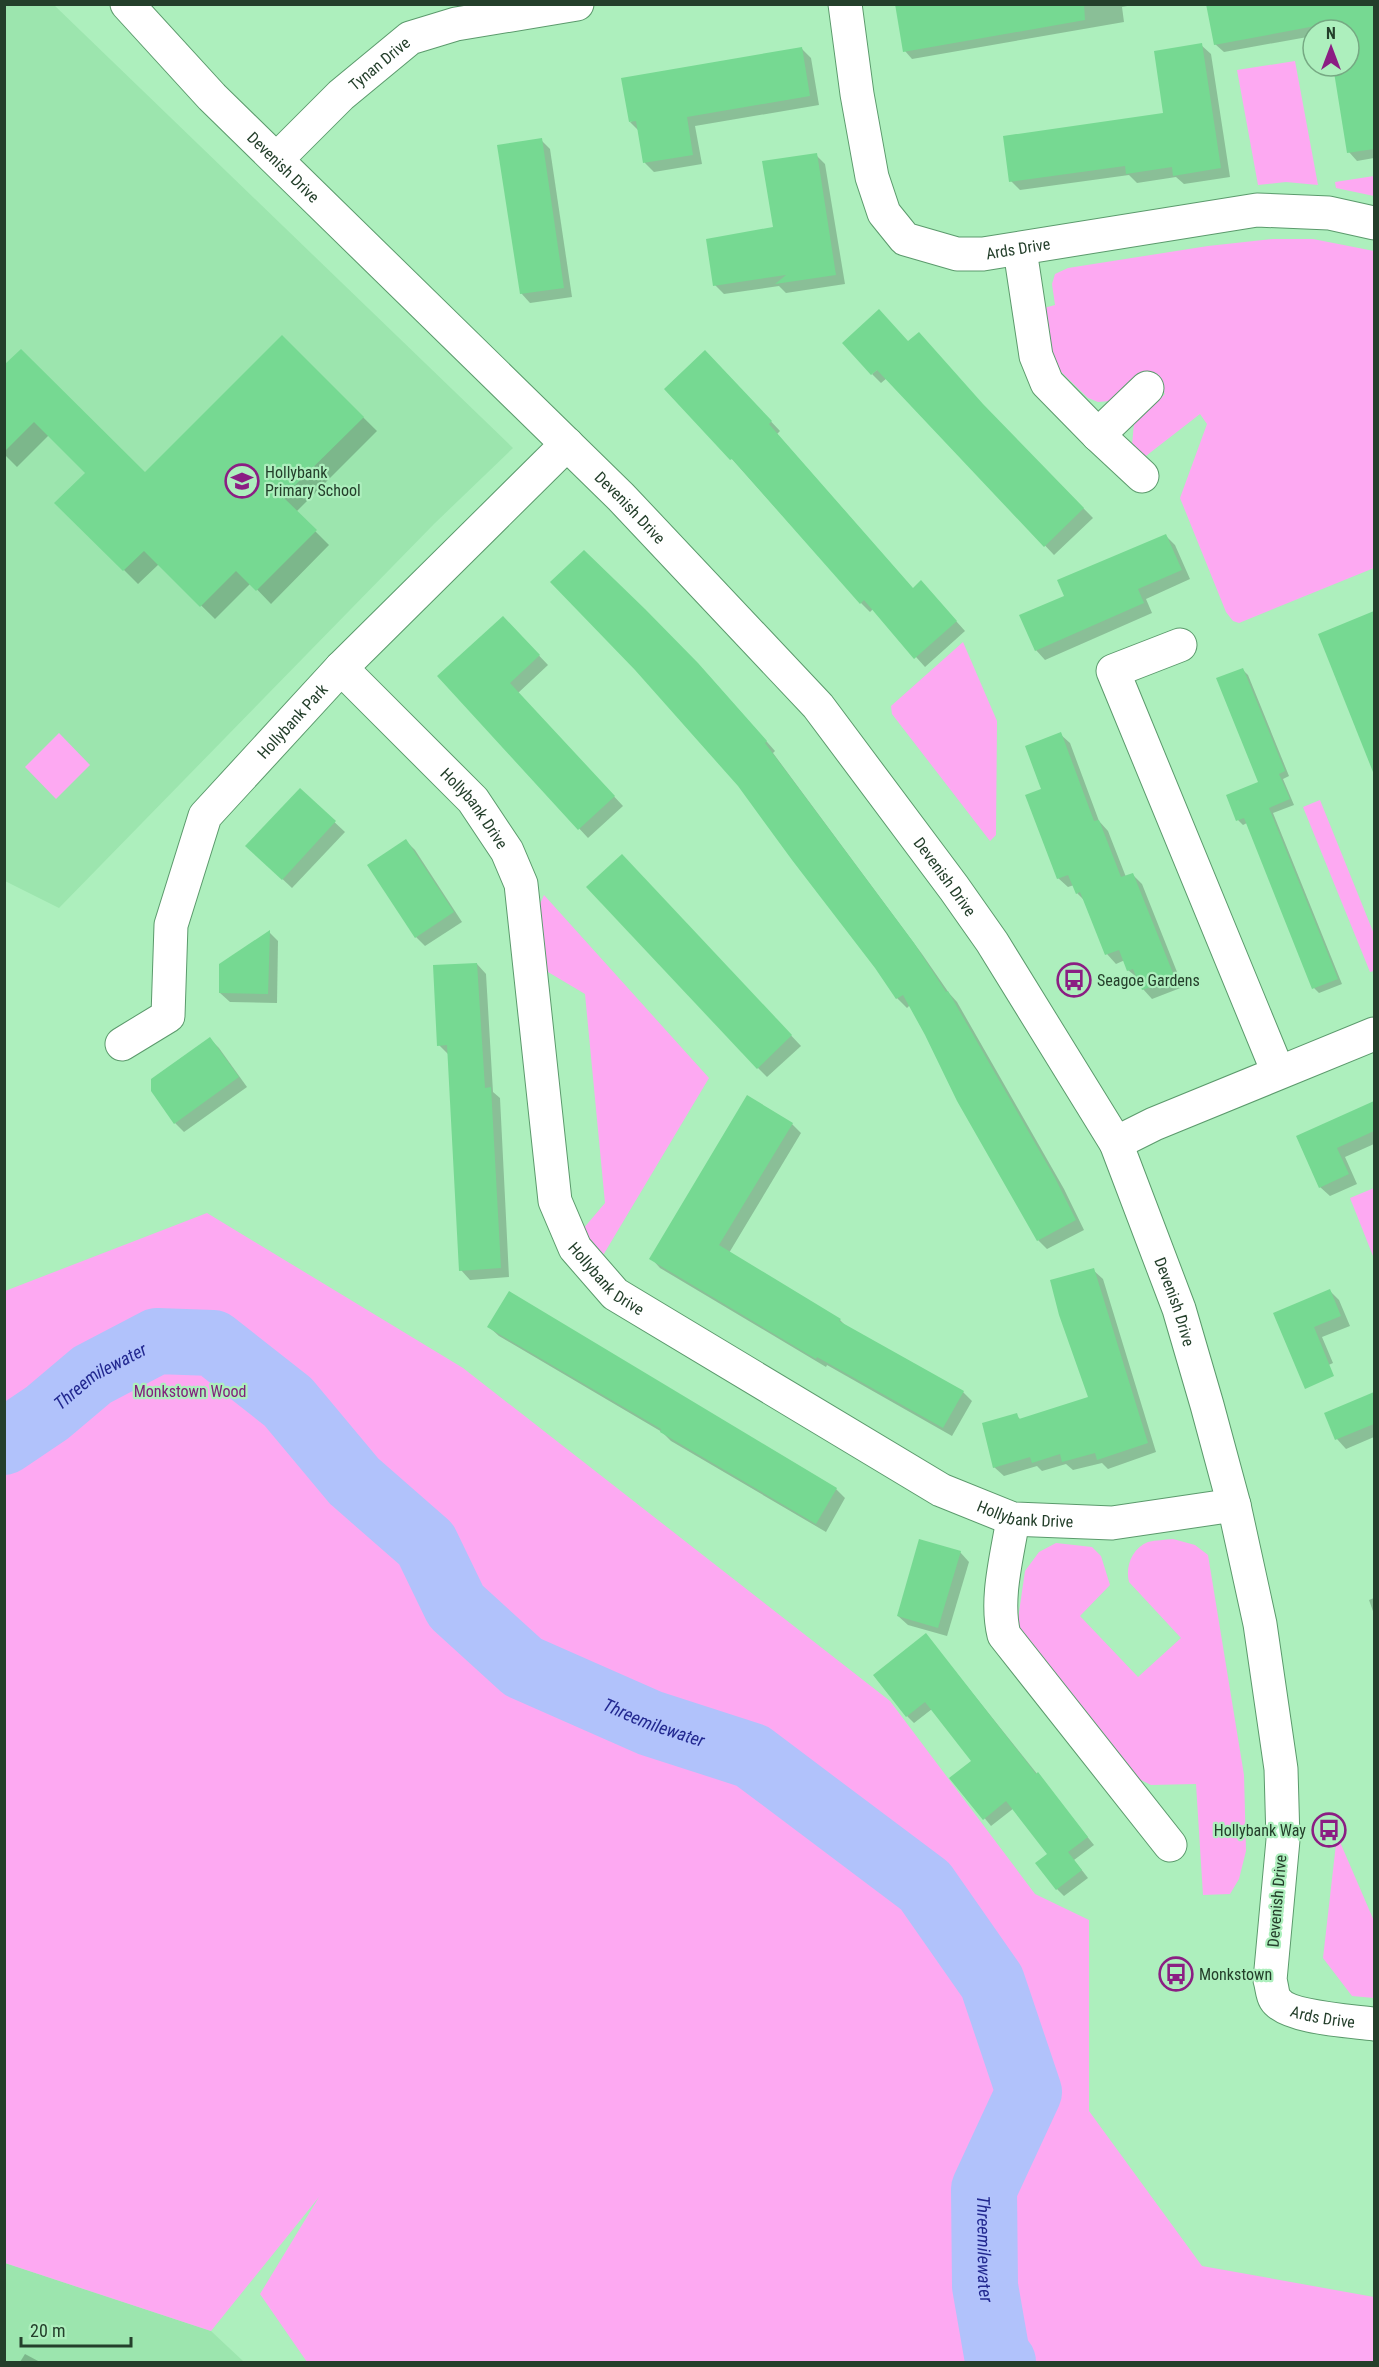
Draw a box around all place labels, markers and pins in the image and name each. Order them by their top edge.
school or university icon: Hollybank Primary School [224,463,260,499]
place label: Hollybank Primary School [265,463,361,500]
bus stop icon: Seagoe Gardens [1056,962,1092,998]
place label: Seagoe Gardens [1097,971,1200,990]
bus stop icon: Hollybank Way [1311,1812,1347,1848]
place label: Hollybank Way [1214,1821,1306,1840]
bus stop icon: Monkstown [1158,1956,1194,1992]
place label: Monkstown [1199,1965,1272,1984]

